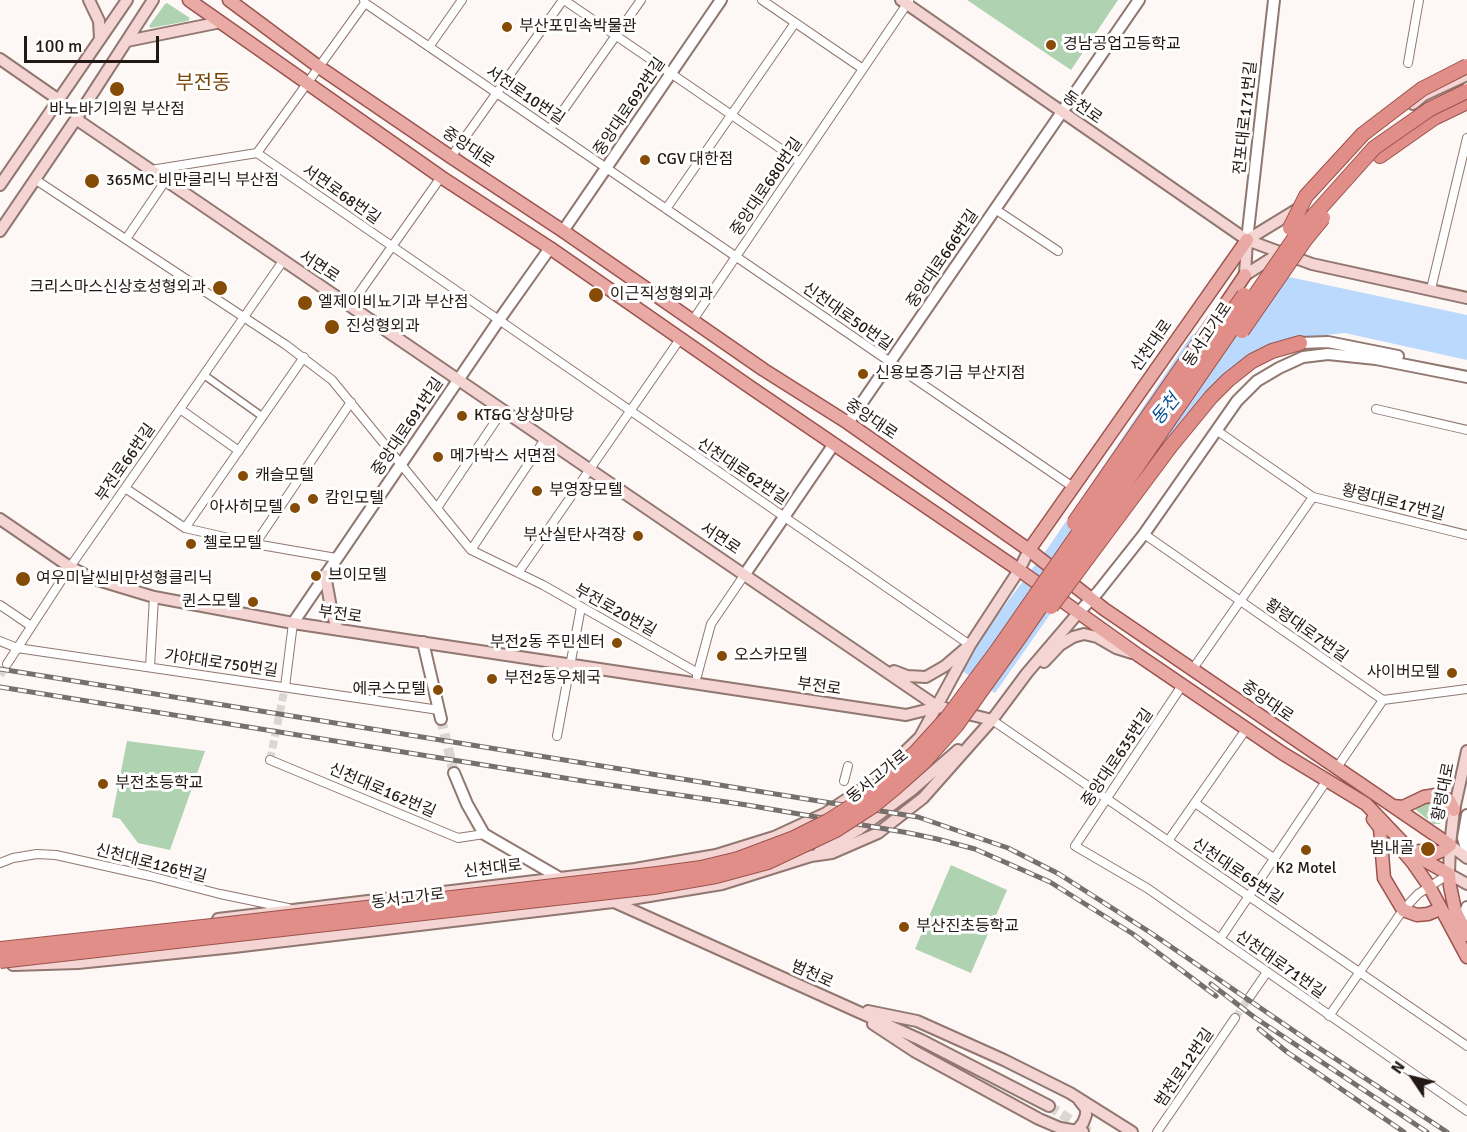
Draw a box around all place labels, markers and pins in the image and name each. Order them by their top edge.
place label: 부산포민속박물관 [519,17,637,37]
marker: 부산포민속박물관 [500,20,514,34]
place label: 경남공업고등학교 [1063,35,1181,55]
marker: 경남공업고등학교 [1044,38,1058,52]
marker: 바노바기의원 부산점 [108,80,126,98]
place label: 바노바기의원 부산점 [49,100,185,120]
place label: CGV 대한점 [657,150,734,170]
marker: CGV 대한점 [638,153,652,167]
place label: 365MC 비만클리닉 부산점 [106,171,279,191]
marker: 365MC 비만클리닉 부산점 [83,172,101,190]
place label: 크리스마스신상호성형외과 [29,278,206,298]
marker: 크리스마스신상호성형외과 [211,279,229,297]
place label: 이근직성형외과 [610,285,713,305]
marker: 이근직성형외과 [587,286,605,304]
place label: 엘제이비뇨기과 부산점 [318,293,469,313]
marker: 엘제이비뇨기과 부산점 [296,294,314,312]
place label: 진성형외과 [346,317,420,337]
marker: 진성형외과 [323,318,341,336]
place label: 신용보증기금 부산지점 [875,364,1026,384]
marker: 신용보증기금 부산지점 [856,367,870,381]
place label: KT&G 상상마당 [474,406,574,426]
marker: KT&G 상상마당 [455,409,469,423]
place label: 메가박스 서면점 [450,447,557,467]
marker: 메가박스 서면점 [431,450,445,464]
place label: 캐슬모텔 [255,466,314,486]
marker: 캐슬모텔 [236,469,250,483]
place label: 부영장모텔 [549,481,623,501]
marker: 부영장모텔 [530,484,544,498]
place label: 캄인모텔 [325,489,384,509]
marker: 캄인모텔 [306,492,320,506]
place label: 아사히모텔 [209,498,283,518]
marker: 아사히모텔 [288,501,302,515]
place label: 부산실탄사격장 [523,526,626,546]
marker: 부산실탄사격장 [631,529,645,543]
place label: 첼로모텔 [203,534,262,554]
marker: 첼로모텔 [184,537,198,551]
place label: 브이모텔 [328,566,387,586]
place label: 여우미날씬비만성형클리닉 [36,569,213,589]
marker: 브이모텔 [309,569,323,583]
marker: 여우미날씬비만성형클리닉 [14,570,32,588]
place label: 퀸스모텔 [182,592,241,612]
marker: 퀸스모텔 [246,595,260,609]
place label: 부전2동 주민센터 [490,633,605,653]
marker: 부전2동 주민센터 [610,636,624,650]
place label: 오스카모텔 [734,646,808,666]
marker: 오스카모텔 [715,649,729,663]
place label: 사이버모텔 [1366,663,1440,683]
marker: 사이버모텔 [1445,666,1459,680]
place label: 부전2동우체국 [504,669,601,689]
marker: 부전2동우체국 [485,672,499,686]
place label: 에쿠스모텔 [352,680,426,700]
marker: 에쿠스모텔 [431,683,445,697]
place label: 부전초등학교 [115,774,203,794]
marker: 부전초등학교 [96,777,110,791]
place label: 범내골 [1370,839,1414,859]
marker: 범내골 [1419,840,1437,858]
marker: K2 Motel [1299,843,1313,857]
place label: K2 Motel [1276,859,1336,879]
place label: 부산진초등학교 [916,917,1019,937]
marker: 부산진초등학교 [897,920,911,934]

